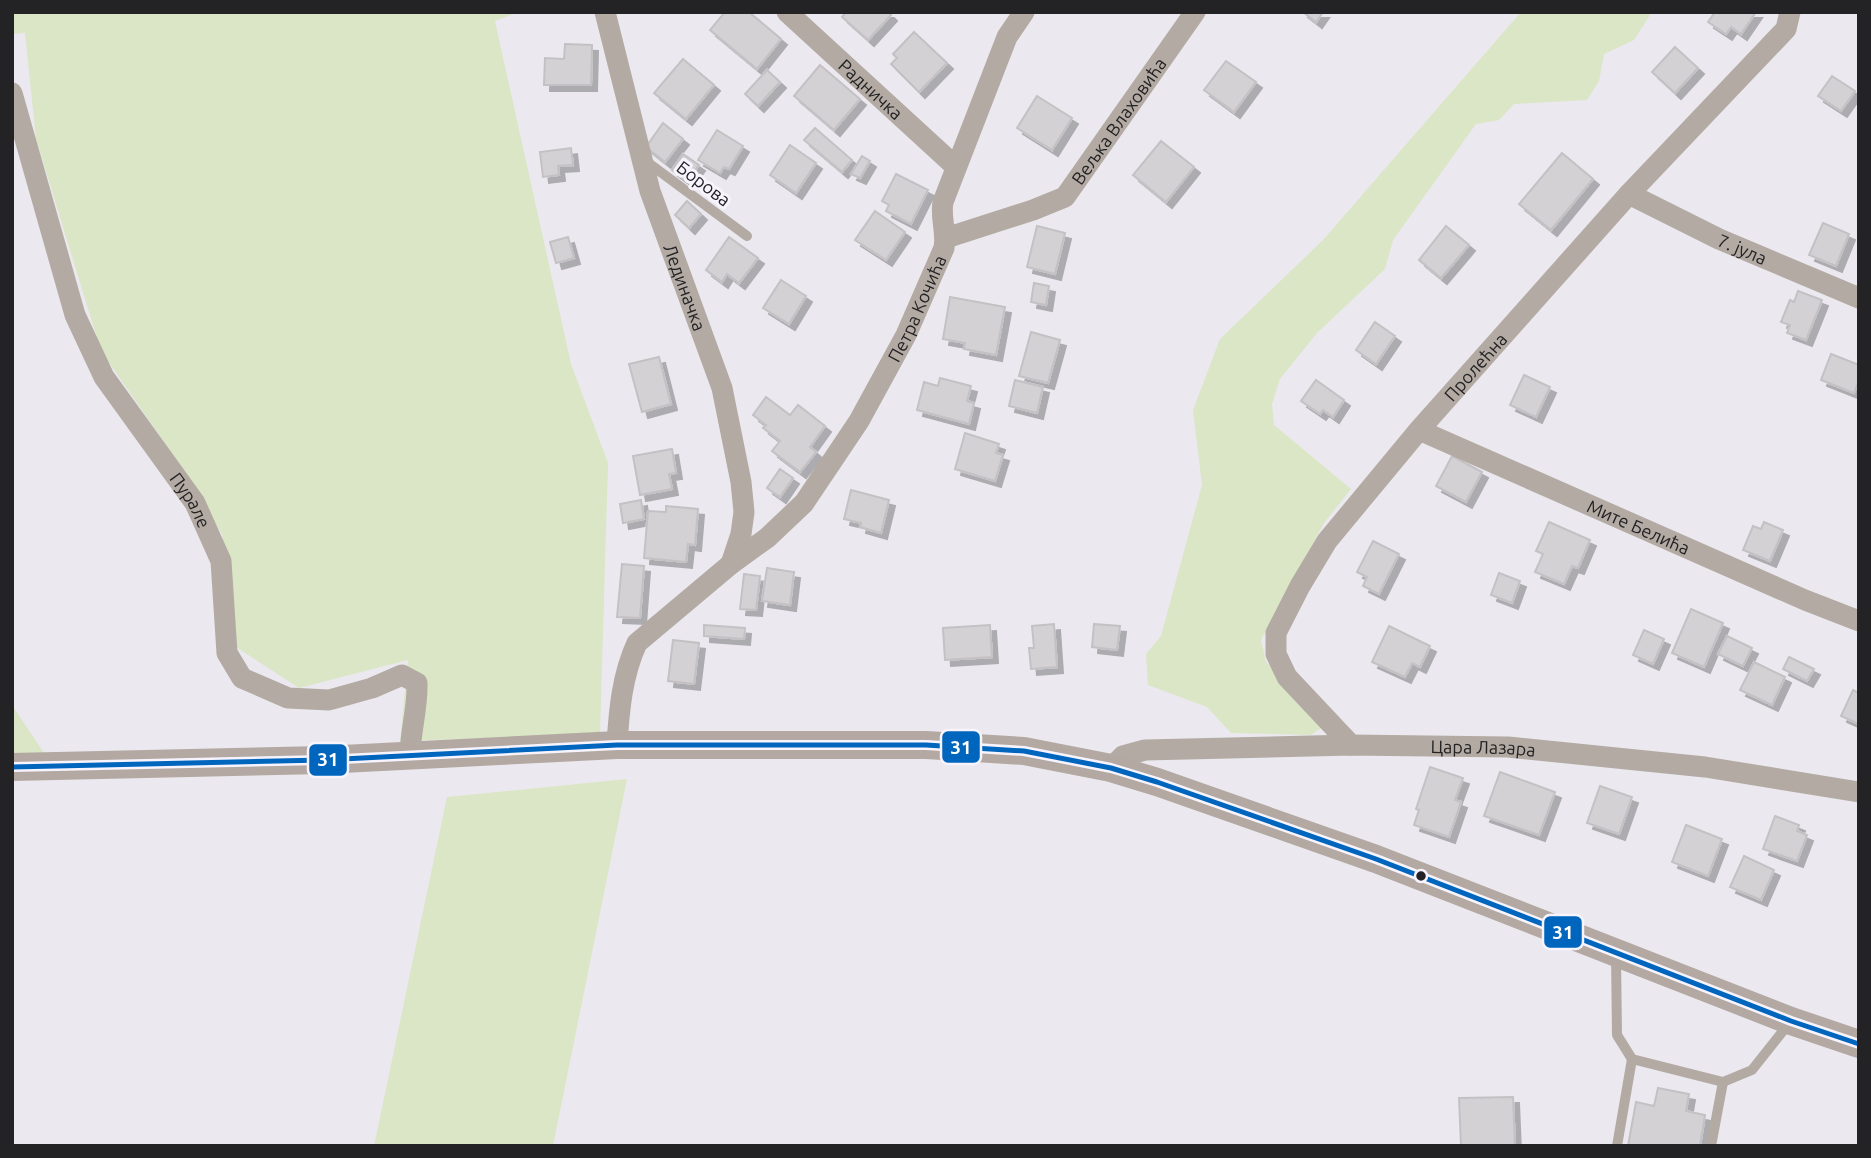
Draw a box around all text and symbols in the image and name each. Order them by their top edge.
street label: Вељка Влаховића [1067,54,1170,188]
street label: Радничка [835,55,907,123]
street label: Борова [673,156,735,210]
street label: 7. јула [1715,230,1770,268]
street label: Лединачка [660,241,710,334]
street label: Петра Кочића [883,252,950,365]
street label: Пролећна [1440,329,1511,405]
street label: Пурале [166,469,215,531]
street label: Мите Белића [1584,495,1693,558]
line badge: 31 [941,730,981,764]
text: 31 [950,736,972,758]
street label: Цара Лазара [1430,736,1537,760]
line badge: 31 [308,743,348,777]
text: 31 [317,748,339,770]
unlabelled marker [1414,869,1428,883]
line badge: 31 [1543,915,1583,949]
text: 31 [1552,921,1574,943]

